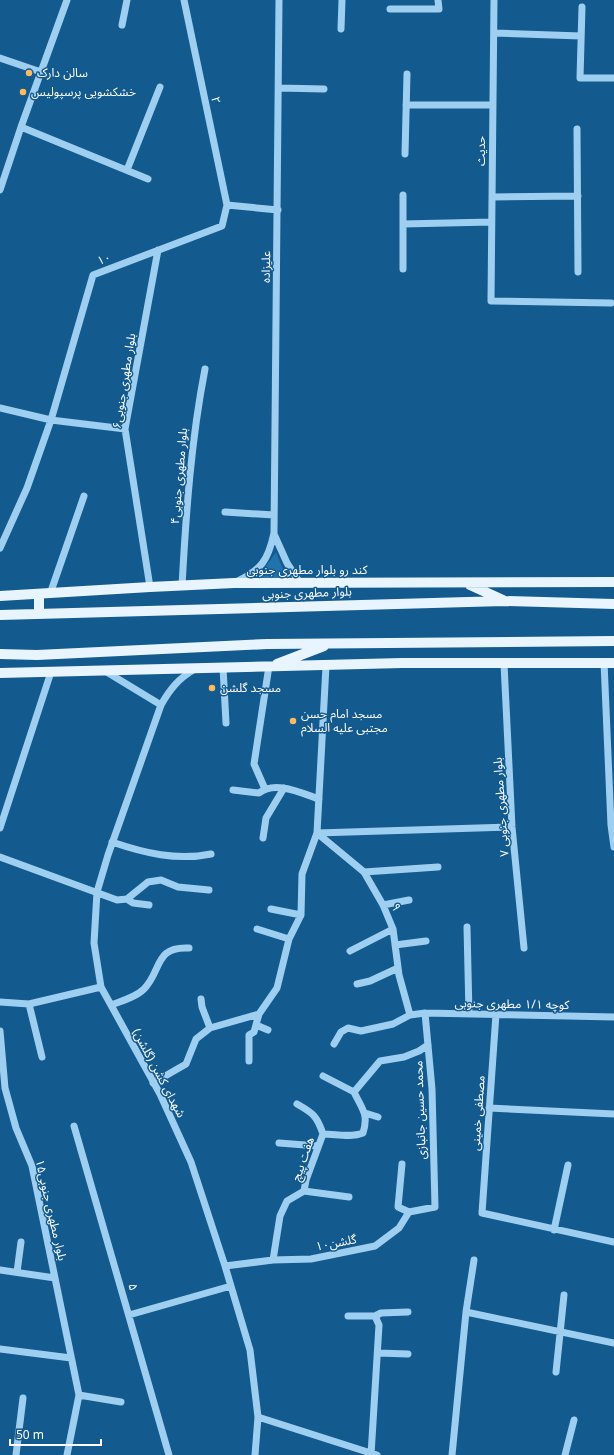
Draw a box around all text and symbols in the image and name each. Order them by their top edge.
place label: سالن دارک [37,64,88,81]
marker: سالن دارک [24,68,34,78]
place label: خشکشویی پرسپولیس [31,83,136,100]
marker: خشکشویی پرسپولیس [18,87,28,97]
street label: ۲ [207,95,226,105]
street label: حدیث [472,136,489,166]
street label: ۱۰ [94,248,113,269]
street label: علیزاده [257,251,274,283]
street label: بلوار مطهری جنوبی۶ [108,332,139,430]
street label: بلوار مطهری جنوبی۴ [166,427,191,525]
street label: کند رو بلوار مطهری جنوبی [246,561,369,578]
street label: بلوار مطهری جنوبی [262,582,352,603]
place label: مسجد گلشن [220,679,281,696]
marker: مسجد گلشن [207,683,217,693]
place label: مسجد امام حسن مجتبی علیه السلام [301,705,388,737]
marker: مسجد امام حسن مجتبی علیه السلام [288,716,298,726]
street label: ۷ بلوار مطهری جنوبی [489,757,512,857]
street label: ۹ [387,900,406,913]
street label: کوچه ۱/۱ مطهری جنوبی [454,994,571,1013]
street label: شهدای کشن (گلشن) [129,1025,190,1120]
street label: محمد حسین جانبازی [409,1060,430,1160]
street label: مصطفی خمینی [466,1075,489,1151]
street label: هفت پیچ [287,1134,319,1184]
street label: بلوار مطهری جنوبی۱۵ [32,1158,71,1262]
street label: گلشن۱۰ [314,1230,359,1255]
street label: ۵ [124,1281,143,1293]
scale bar [10,1421,101,1447]
text: 50 m [16,1426,44,1443]

